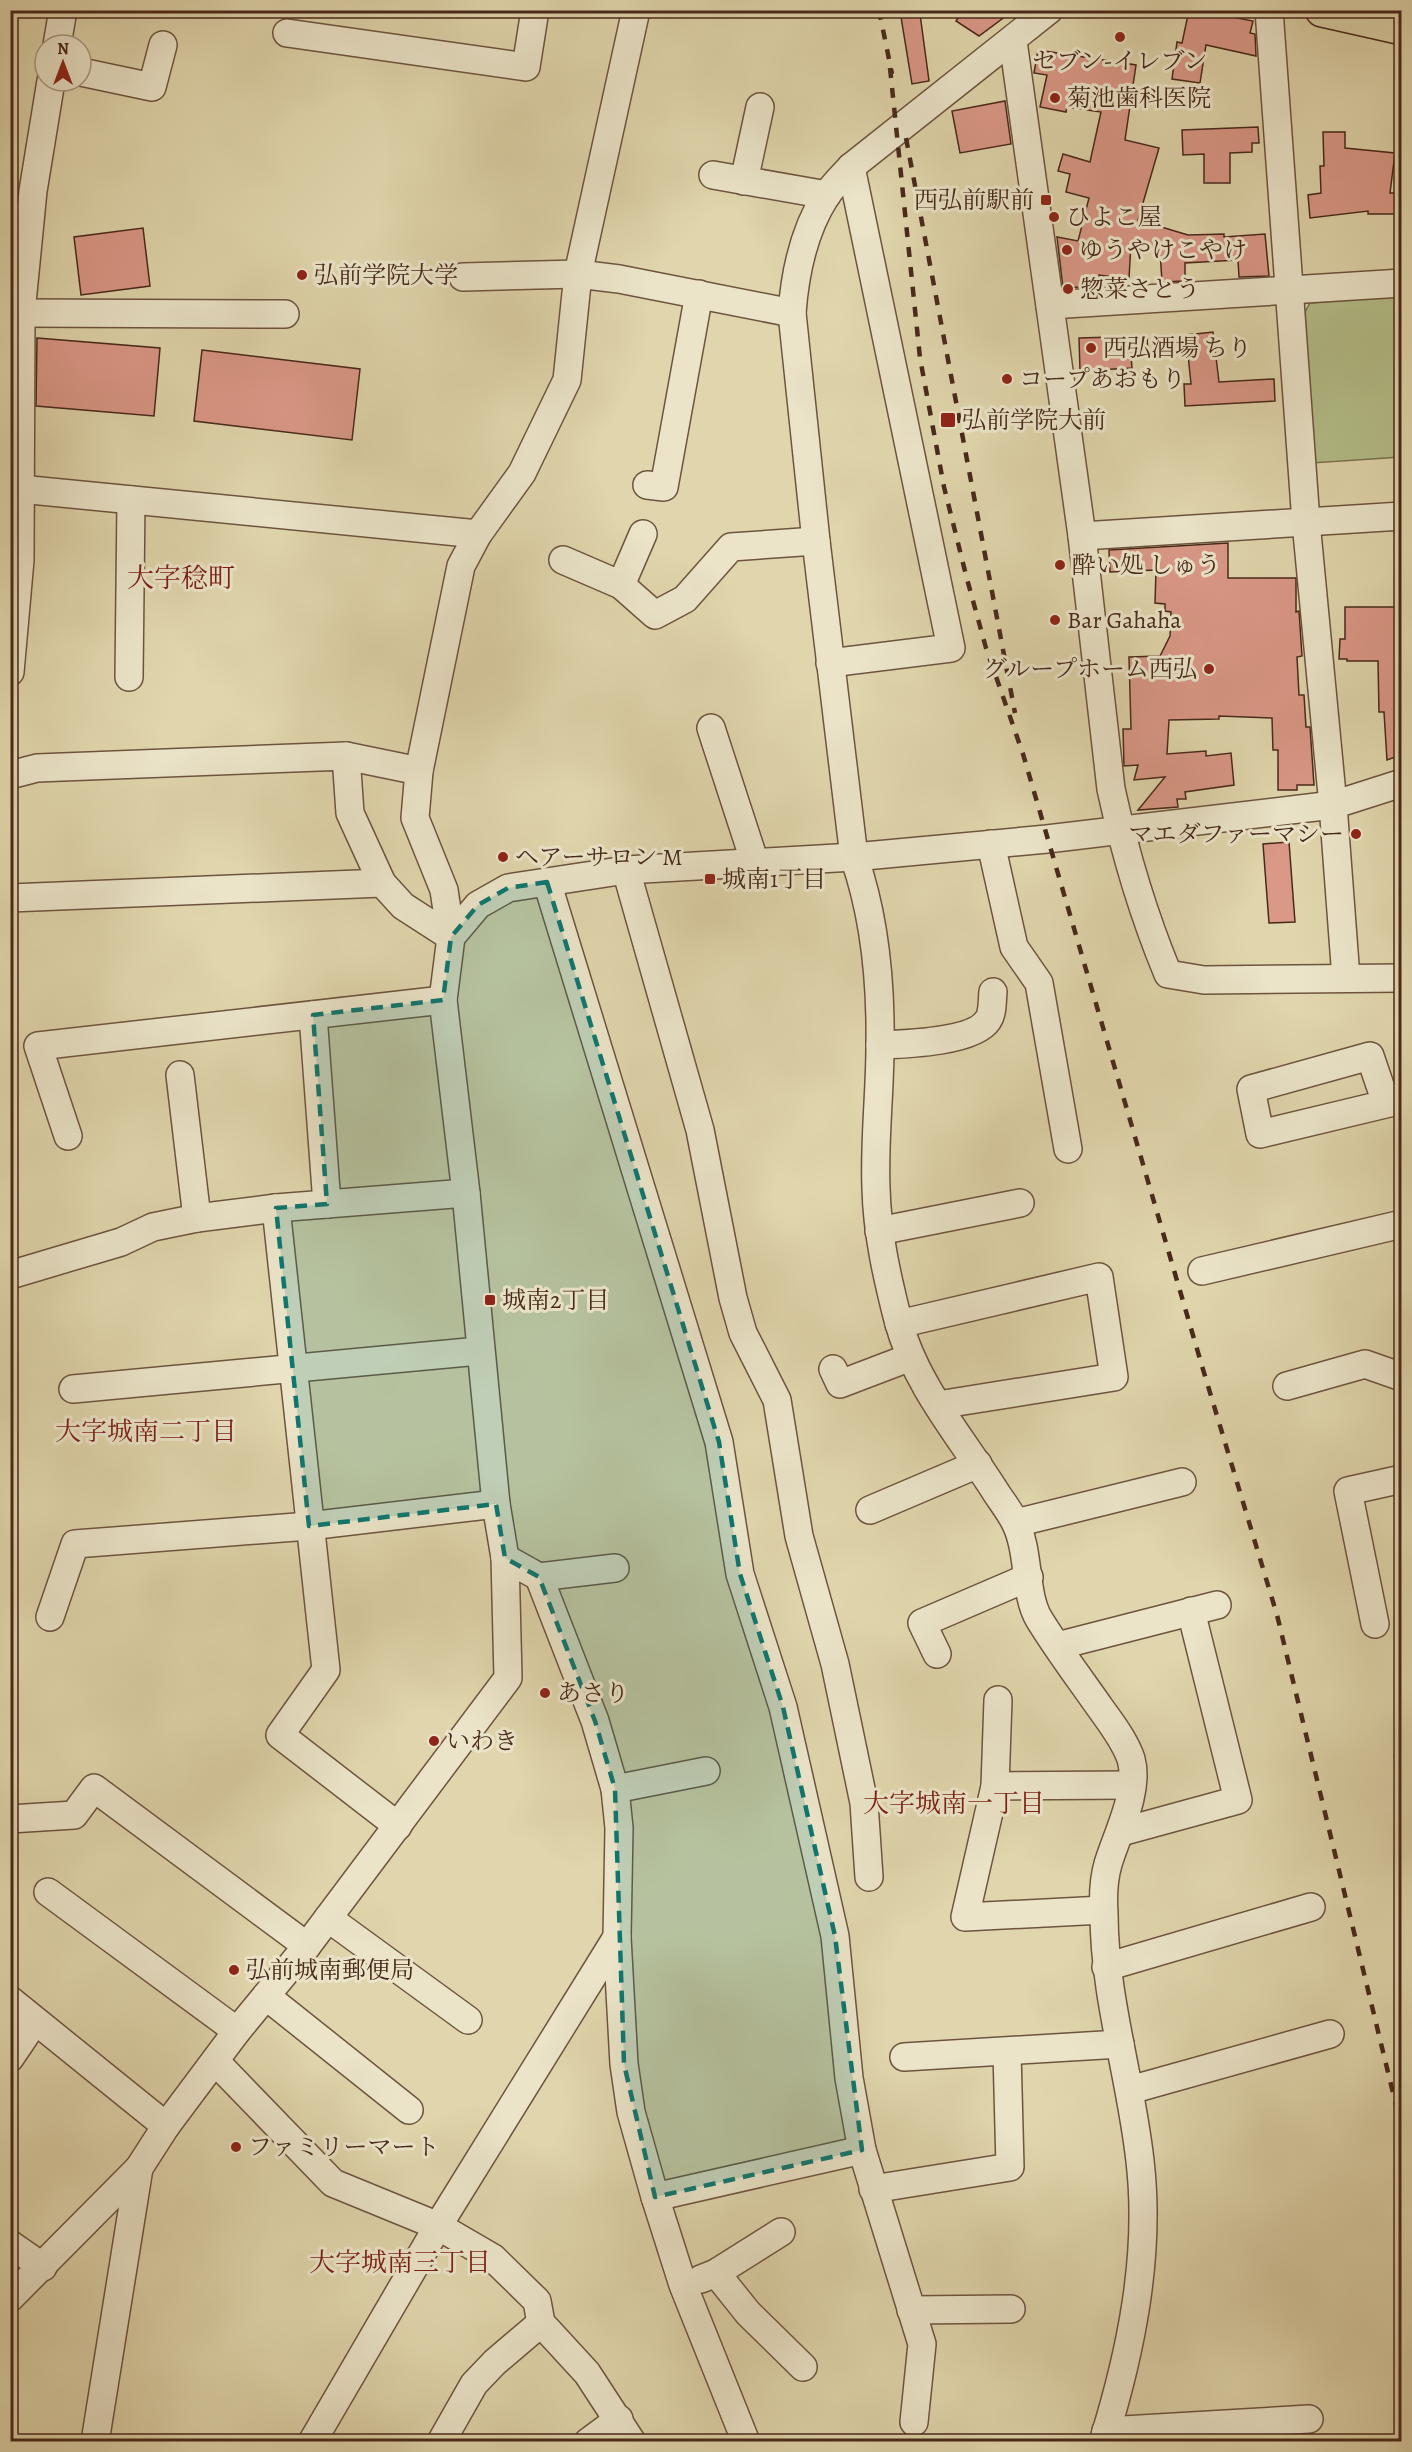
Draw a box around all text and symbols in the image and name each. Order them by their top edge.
marker: セブン-イレブン [1113,30,1127,44]
north arrow [33,33,93,93]
text: N [57,38,69,60]
place label: セブン-イレブン [1032,45,1208,77]
place label: 菊池歯科医院 [1067,82,1211,114]
marker: 菊池歯科医院 [1048,91,1062,105]
place label: 西弘前駅前 [914,184,1034,216]
marker: 西弘前駅前 [1039,193,1053,207]
place label: ひよこ屋 [1066,201,1162,233]
marker: ひよこ屋 [1047,210,1061,224]
place label: ゆうやけこやけ [1079,234,1247,266]
marker: ゆうやけこやけ [1060,243,1074,257]
place label: 弘前学院大学 [314,259,458,291]
marker: 弘前学院大学 [295,268,309,282]
place label: 惣菜さとう [1080,273,1200,305]
marker: 惣菜さとう [1061,282,1075,296]
place label: 西弘酒場 ちり [1103,332,1252,364]
marker: 西弘酒場 ちり [1084,341,1098,355]
place label: コープあおもり [1019,363,1186,395]
marker: コープあおもり [1000,372,1014,386]
place label: 弘前学院大前 [962,404,1106,436]
marker: 弘前学院大前 [939,411,957,429]
place label: 酔い処 しゅう [1072,549,1221,581]
marker: 酔い処 しゅう [1053,558,1067,572]
district label: 大字稔町 [127,560,235,596]
place label: Bar Gahaha [1067,604,1182,636]
marker: Bar Gahaha [1048,613,1062,627]
place label: グループホーム西弘 [983,653,1197,685]
marker: グループホーム西弘 [1202,662,1216,676]
place label: マエダファーマシー [1128,818,1344,850]
marker: マエダファーマシー [1349,827,1363,841]
place label: ヘアーサロン M [515,841,683,873]
marker: ヘアーサロン M [496,850,510,864]
place label: 城南1丁目 [722,863,826,895]
marker: 城南1丁目 [703,872,717,886]
place label: 城南2丁目 [502,1284,609,1316]
marker: 城南2丁目 [483,1293,497,1307]
district label: 大字城南二丁目 [55,1414,237,1449]
place label: あさり [557,1677,629,1709]
marker: あさり [538,1686,552,1700]
place label: いわき [446,1725,518,1757]
marker: いわき [427,1734,441,1748]
district label: 大字城南一丁目 [863,1786,1045,1821]
place label: 弘前城南郵便局 [246,1954,414,1986]
marker: 弘前城南郵便局 [227,1963,241,1977]
place label: ファミリーマート [248,2131,440,2163]
marker: ファミリーマート [229,2140,243,2154]
district label: 大字城南三丁目 [309,2245,491,2280]

